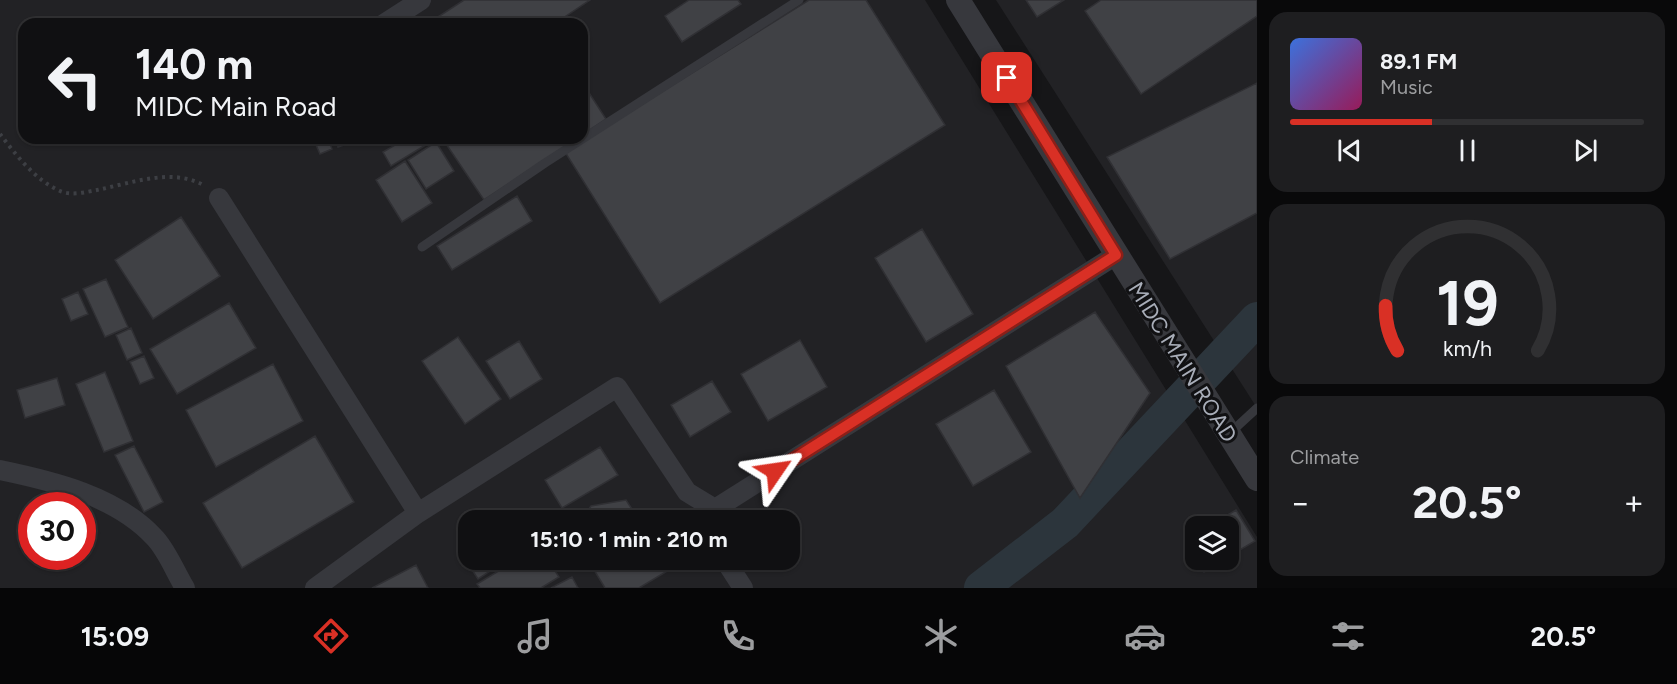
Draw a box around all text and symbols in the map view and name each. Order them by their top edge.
text: 140 m [135,39,253,90]
icon: left [36,42,114,120]
text: 89.1 FM [1380,48,1457,75]
pin [981,52,1032,103]
icon: arrive [990,61,1023,94]
text: Music [1380,75,1433,99]
text: MIDC Main Road [135,90,337,123]
icon: previous [1333,134,1366,167]
icon: pause [1451,134,1484,167]
icon: next [1569,134,1602,167]
text: 19 [1436,266,1498,341]
street label: MIDC MAIN ROAD [1122,277,1243,447]
text: km/h [1443,336,1491,361]
position arrow [743,439,807,503]
text: Climate [1290,445,1359,469]
text: 20.5° [1412,475,1522,529]
text: − [1290,483,1311,522]
text: + [1623,483,1644,522]
speed limit sign: 30 [18,492,96,570]
map controls [1185,516,1239,570]
button: layers [1185,516,1239,570]
text: 15:10 · 1 min · 210 m [530,526,728,553]
icon: directions [310,615,352,657]
icon: music [514,615,556,657]
icon: phone [717,615,759,657]
icon: climate [920,615,962,657]
icon: car [1124,615,1166,657]
icon: filters [1327,615,1369,657]
text: 15:09 [81,620,149,653]
text: 20.5° [1531,620,1596,653]

